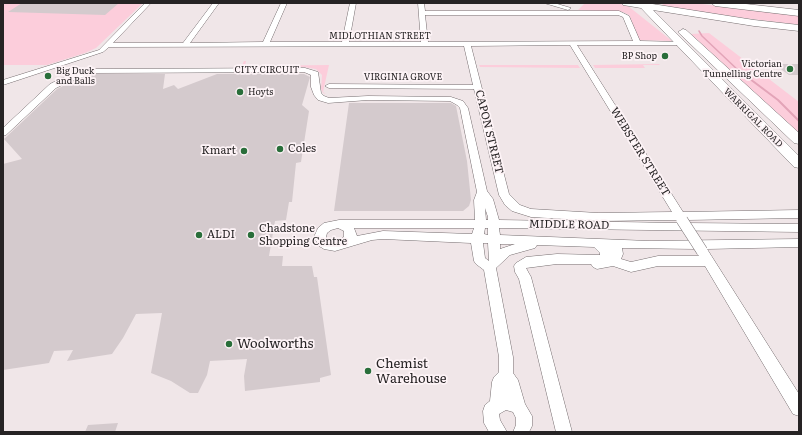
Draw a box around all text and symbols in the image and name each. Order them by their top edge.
street label: MIDLOTHIAN STREET [329,31,431,41]
place label: BP Shop [622,51,657,61]
marker: BP Shop [660,51,670,61]
place label: Victorian Tunnelling Centre [703,59,782,80]
marker: Victorian Tunnelling Centre [785,64,795,74]
street label: CITY CIRCUIT [235,65,299,75]
place label: Big Duck and Balls [56,66,95,87]
marker: Big Duck and Balls [43,71,53,81]
street label: VIRGINIA GROVE [364,72,442,82]
street label: WARRIGAL ROAD [721,86,785,150]
marker: Hoyts [235,87,245,97]
place label: Hoyts [248,87,273,97]
street label: CAPON STREET [472,89,506,175]
street label: WEBSTER STREET [607,105,673,199]
place label: Coles [288,142,316,156]
place label: Kmart [202,144,236,158]
marker: Coles [275,144,285,154]
marker: Kmart [239,146,249,156]
street label: MIDDLE ROAD [529,218,609,232]
place label: Chadstone Shopping Centre [259,222,347,248]
place label: ALDI [207,228,235,242]
marker: ALDI [194,230,204,240]
marker: Chadstone Shopping Centre [246,230,256,240]
place label: Woolworths [237,336,313,352]
marker: Woolworths [224,339,234,349]
place label: Chemist Warehouse [376,356,446,387]
marker: Chemist Warehouse [363,366,373,376]

